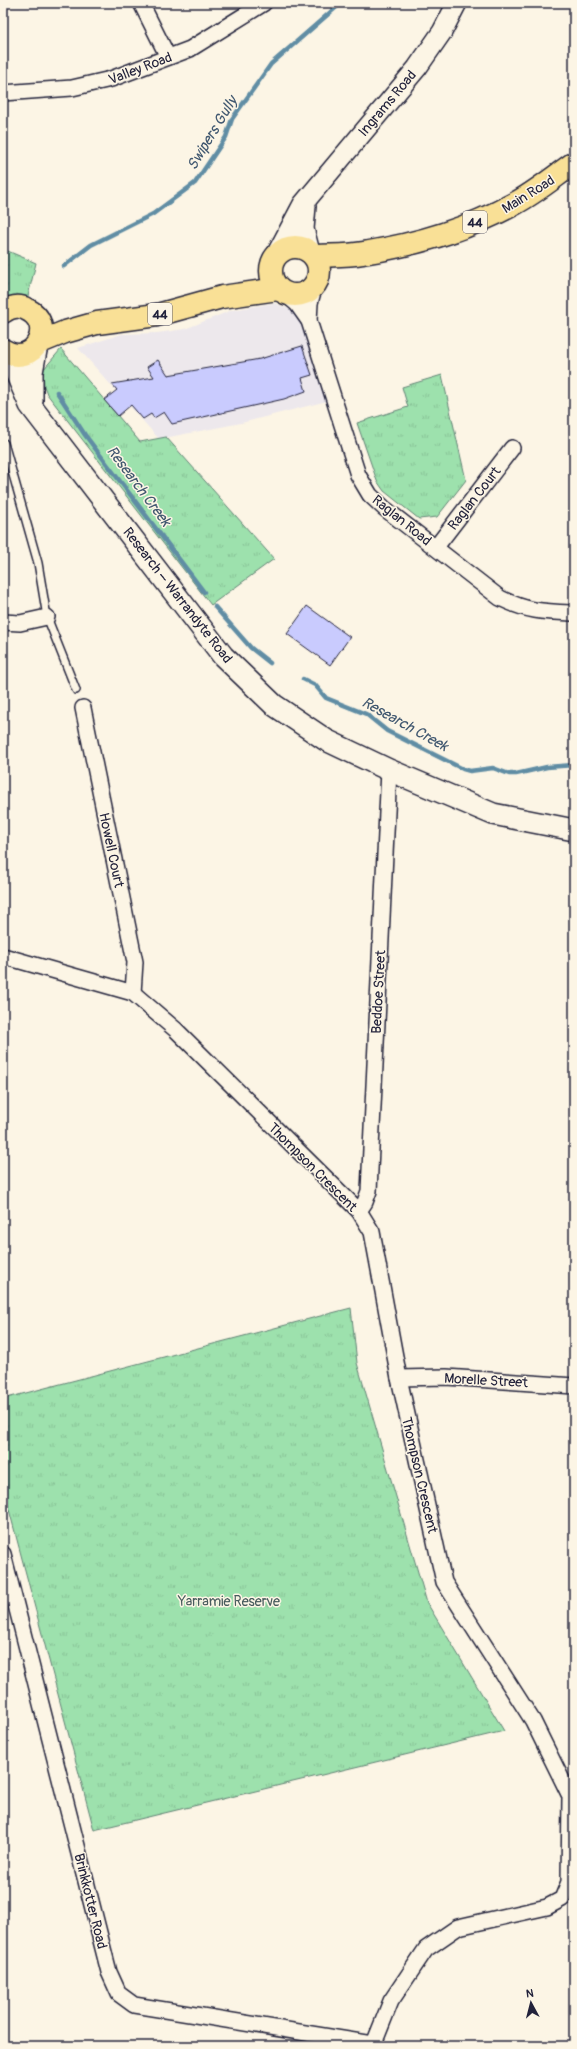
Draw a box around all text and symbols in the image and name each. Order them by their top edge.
street label: Valley Road [106,49,174,88]
street label: Ingrams Road [355,67,420,140]
water label: Swipers Gully [183,91,243,173]
street label: Main Road [499,172,558,217]
road number: 44 [463,211,487,233]
road number: 44 [148,303,172,325]
water label: Research Creek [102,442,176,532]
street label: Raglan Court [444,463,505,533]
street label: Raglan Road [369,491,435,549]
street label: Research – Warrandyte Road [119,524,236,667]
water label: Research Creek [358,693,453,757]
street label: Howell Court [95,811,128,889]
street label: Beddoe Street [368,949,389,1034]
street label: Thompson Crescent [265,1119,361,1216]
street label: Morelle Street [444,1370,529,1391]
street label: Thompson Crescent [398,1415,441,1535]
park label: Yarramie Reserve [177,1593,280,1610]
street label: Brinkkotter Road [70,1852,111,1951]
north arrow [511,1983,551,2023]
text: N [525,1987,535,2000]

